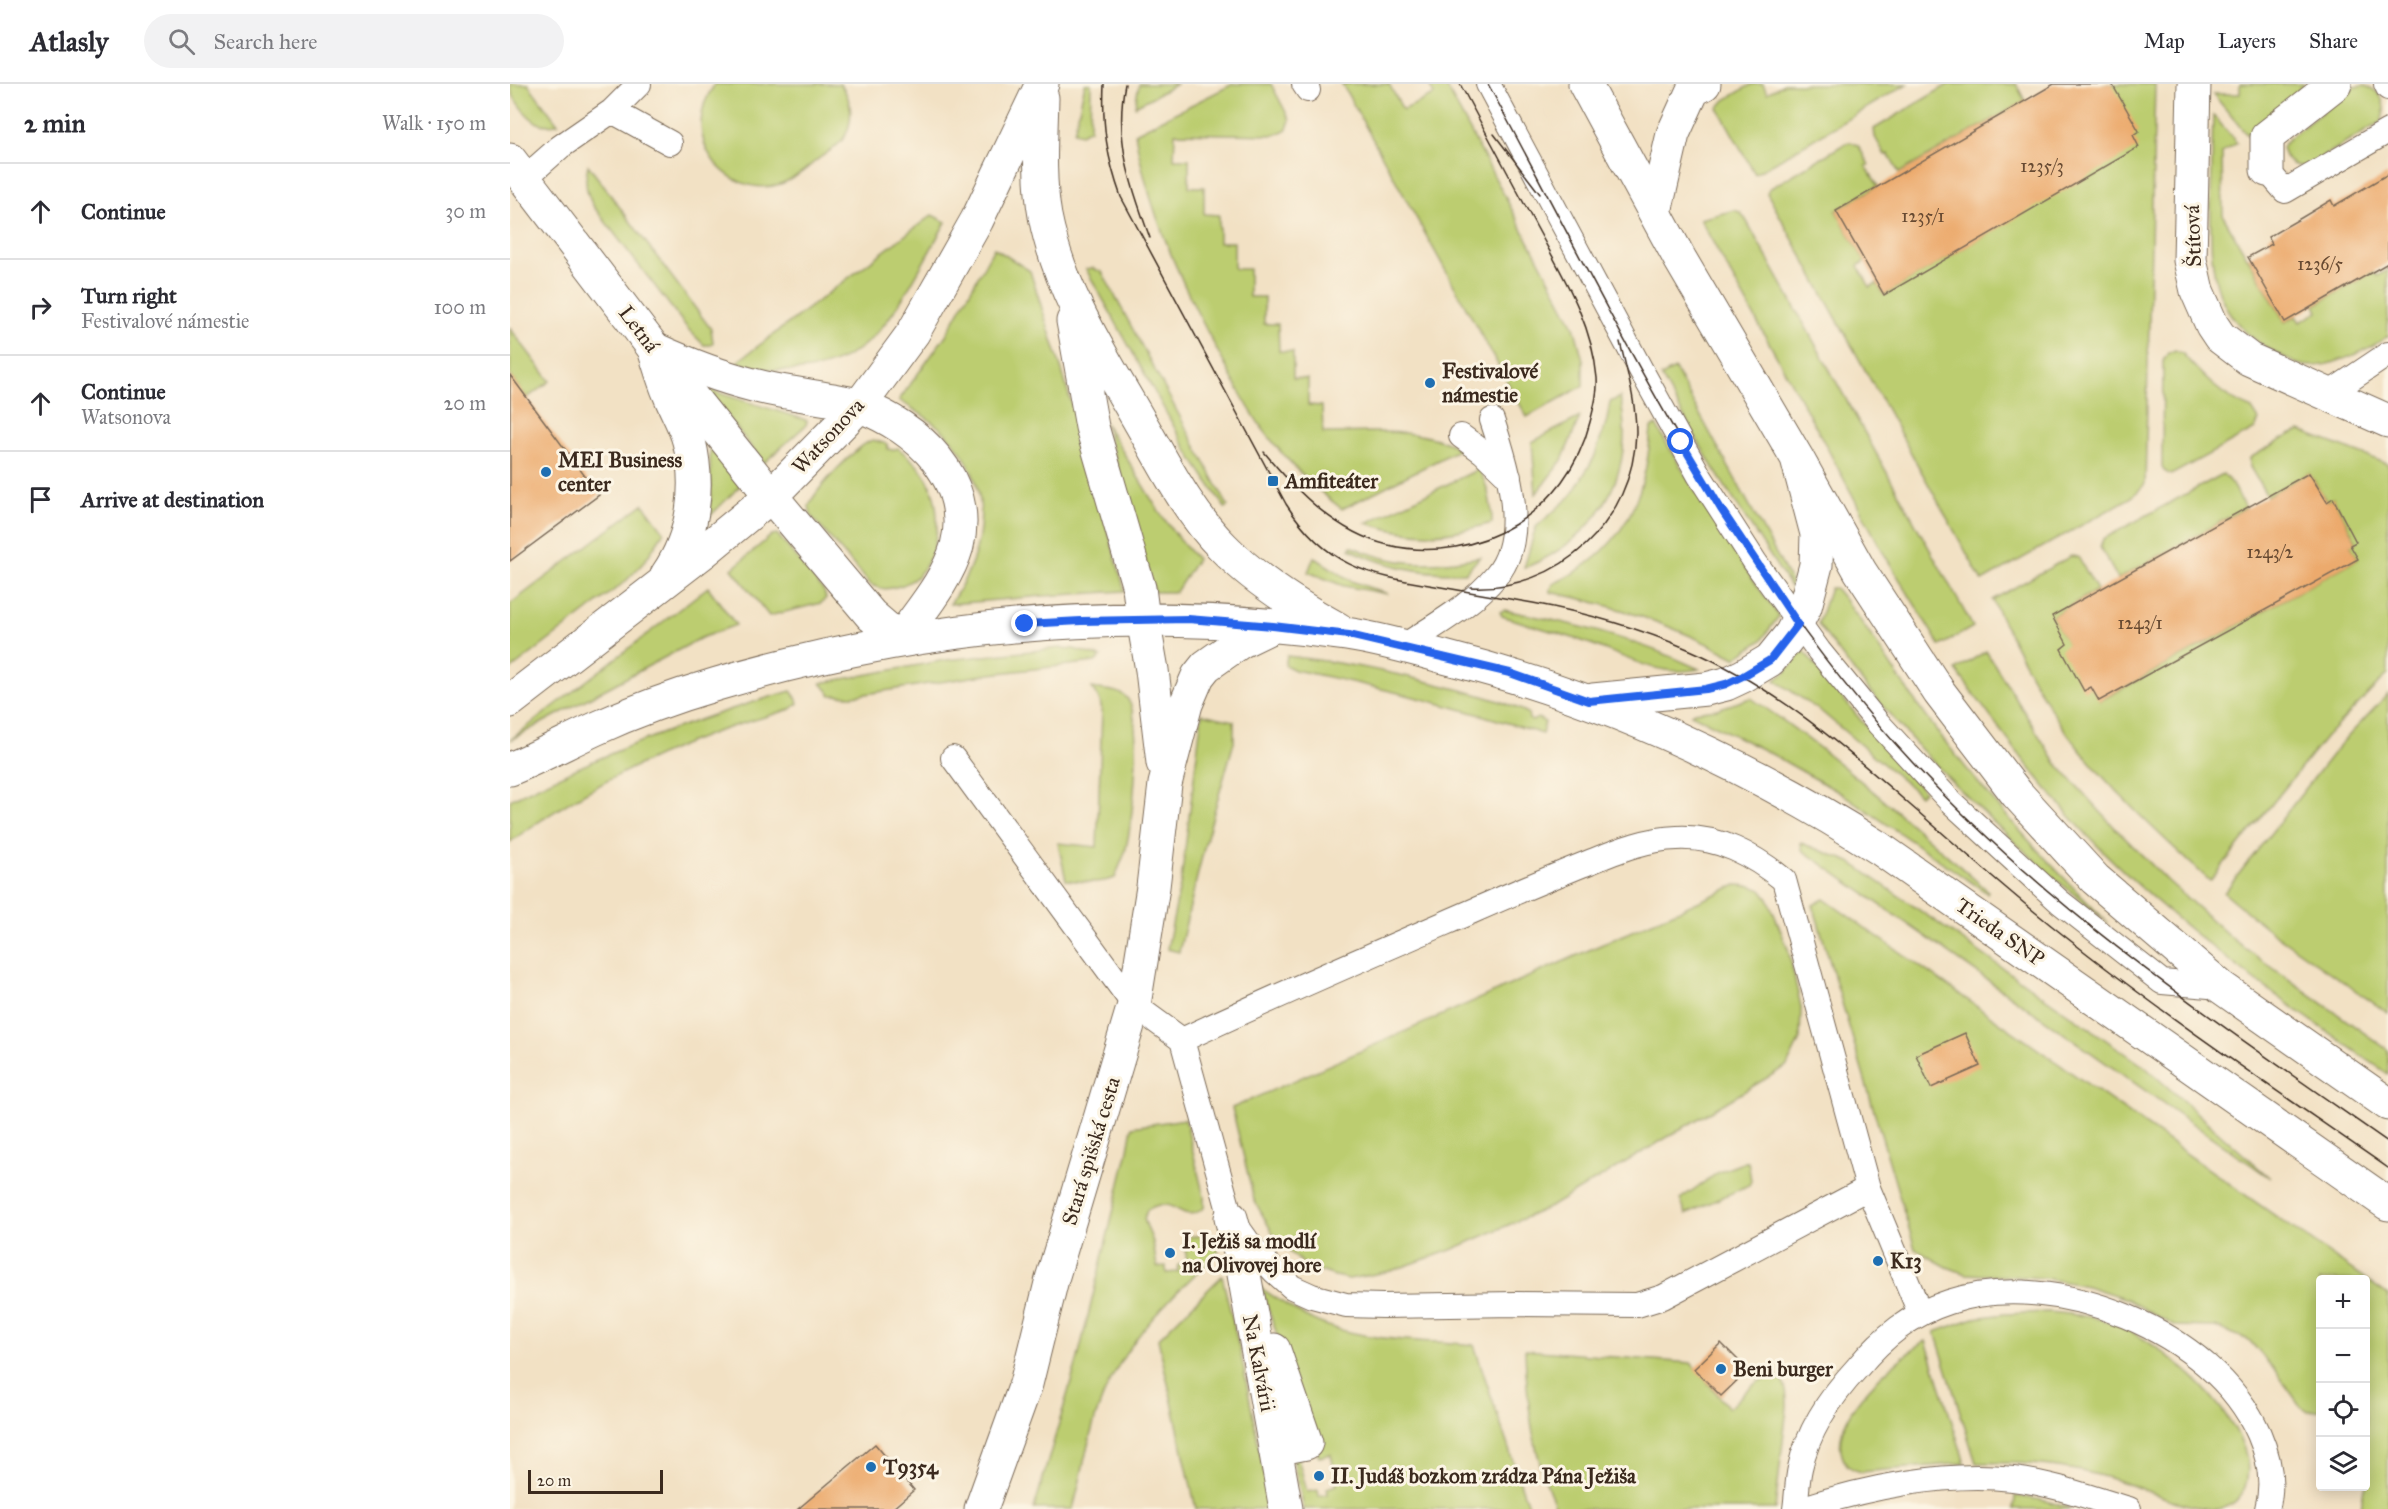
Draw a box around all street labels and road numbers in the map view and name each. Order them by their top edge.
street label: Štítová [2179,204,2207,267]
street label: Letná [613,300,665,358]
street label: Watsonova [786,392,870,479]
street label: Trieda SNP [1951,892,2049,972]
street label: Stará spišská cesta [1056,1074,1126,1228]
street label: Na Kalvárii [1237,1312,1281,1414]

